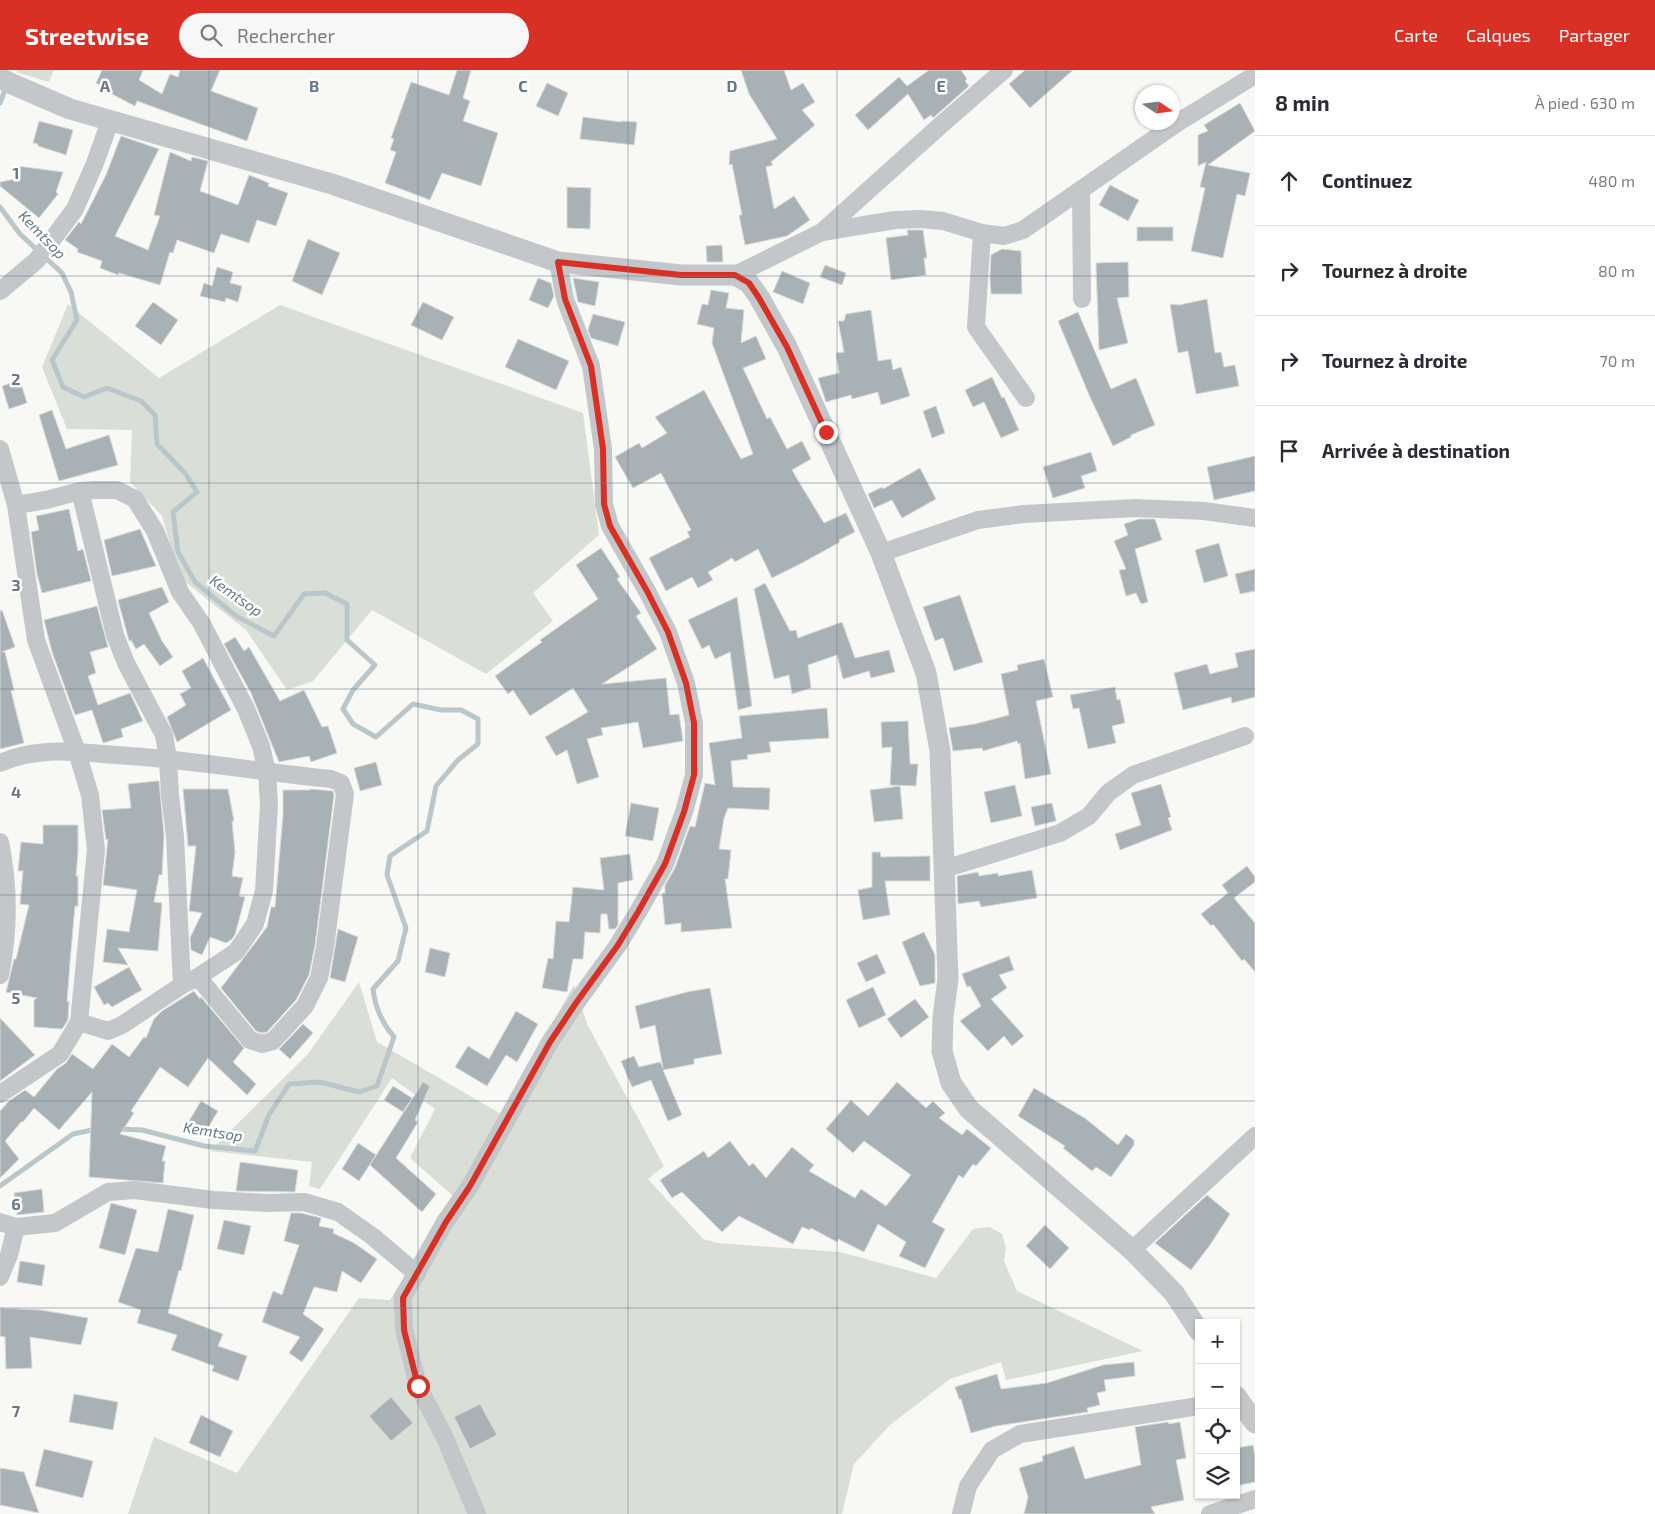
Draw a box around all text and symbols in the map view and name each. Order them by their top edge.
search box [179,13,529,58]
text: Streetwise [25,21,149,50]
icon: search [197,21,225,49]
text: Rechercher [237,24,335,47]
text: Carte [1394,24,1438,46]
text: Calques [1466,24,1531,46]
text: Partager [1559,24,1630,46]
text: A [100,76,111,95]
text: B [309,76,319,95]
text: C [518,76,528,95]
text: D [727,76,738,95]
text: E [936,76,946,95]
north arrow [1135,85,1180,130]
text: 8 min [1275,90,1330,115]
text: À pied · 630 m [1535,93,1635,112]
text: 1 [13,163,19,182]
icon: ahead [1275,167,1303,195]
text: Continuez [1322,169,1412,192]
text: 480 m [1588,171,1635,190]
water label: Kemtsop [15,206,70,262]
icon: right [1275,257,1303,285]
text: Tournez à droite [1322,259,1468,282]
text: 80 m [1598,261,1635,280]
icon: right [1275,347,1303,375]
text: Tournez à droite [1322,349,1468,372]
text: 70 m [1600,351,1635,370]
text: 2 [11,369,21,388]
route end [815,421,838,444]
icon: arrive [1275,437,1303,465]
text: Arrivée à destination [1322,439,1510,462]
water label: Kemtsop [207,571,266,620]
text: 3 [11,575,21,594]
text: 4 [11,782,21,801]
text: 5 [12,988,21,1007]
water label: Kemtsop [182,1117,244,1145]
text: 6 [11,1194,21,1213]
map controls [1195,1319,1240,1499]
button: + [1195,1319,1240,1364]
button: − [1195,1364,1240,1409]
route start [407,1375,430,1398]
text: 7 [12,1401,21,1420]
button: locate [1195,1409,1240,1454]
button: layers [1195,1454,1240,1499]

